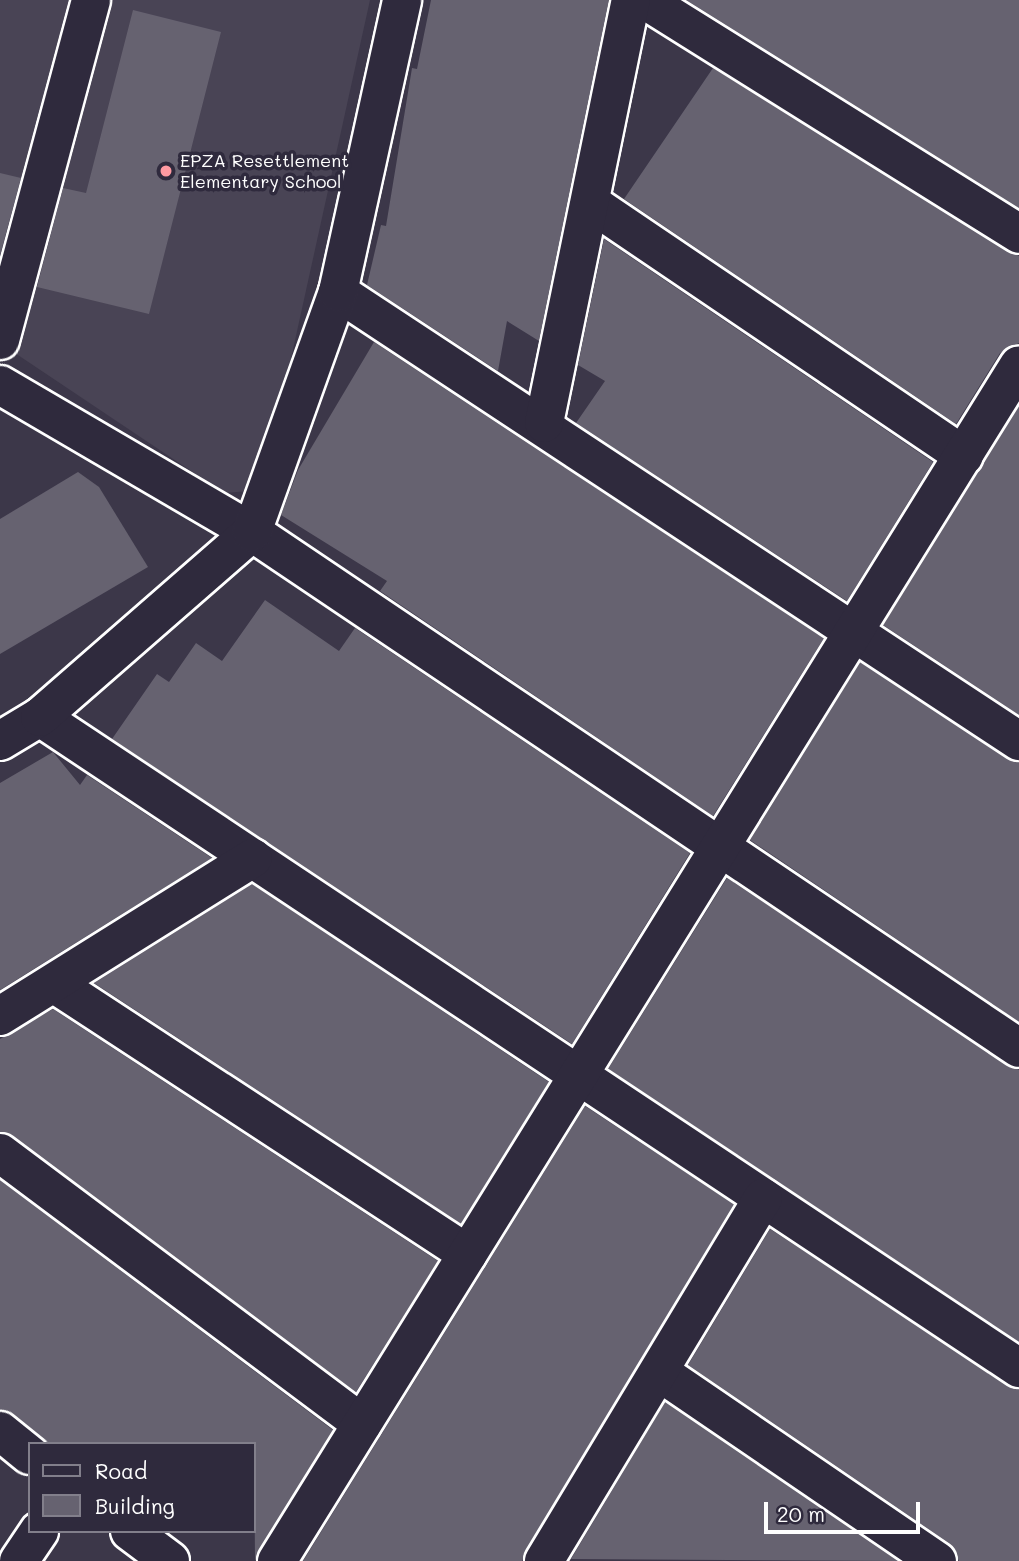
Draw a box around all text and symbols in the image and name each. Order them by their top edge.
place label: EPZA Resettlement Elementary School [180,150,349,192]
marker: EPZA Resettlement Elementary School [158,163,174,179]
legend [28,1442,256,1533]
text: Road [95,1457,147,1484]
scale bar [767,1488,923,1532]
text: Building [95,1492,175,1519]
text: 20 m [777,1500,825,1527]

